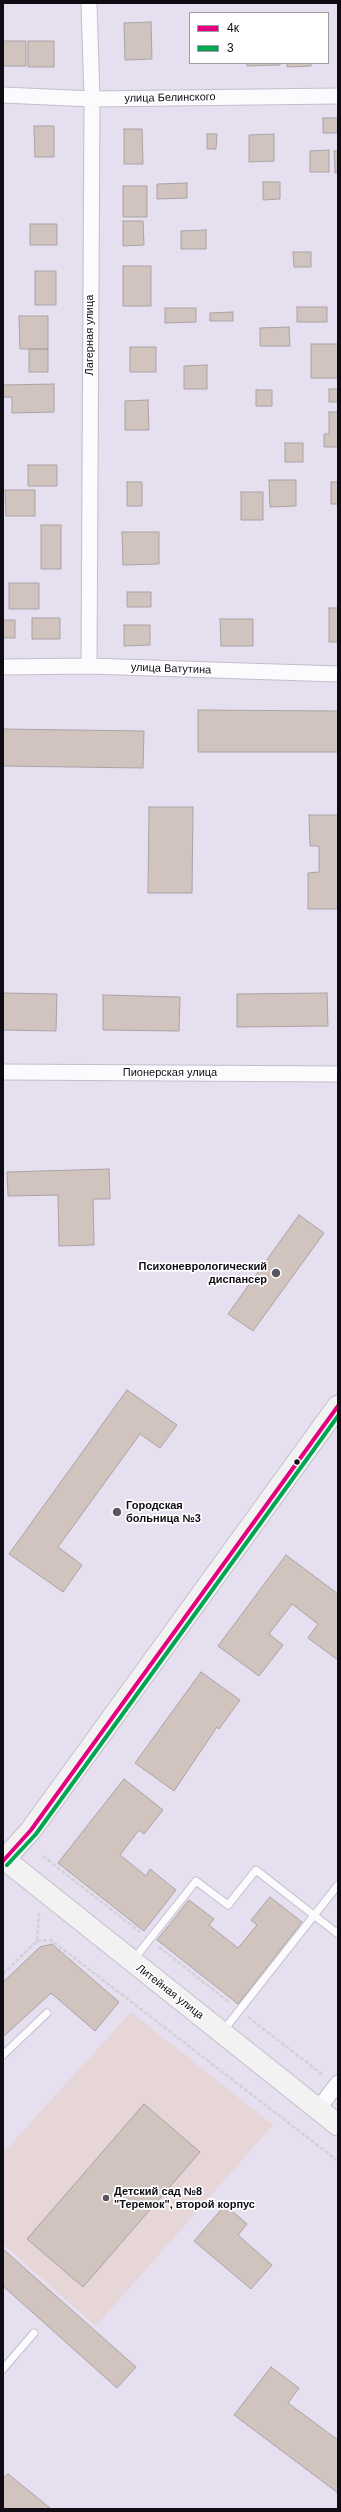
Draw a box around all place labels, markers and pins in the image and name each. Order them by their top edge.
place label: Психоневрологический диспансер [139,1260,267,1286]
marker: Психоневрологический диспансер [270,1267,282,1279]
unlabelled marker [292,1457,302,1467]
place label: Городская больница №3 [126,1499,201,1525]
marker: Городская больница №3 [111,1506,123,1518]
place label: Детский сад №8 "Теремок", второй корпус [114,2185,255,2211]
marker: Детский сад №8 "Теремок", второй корпус [101,2193,111,2203]

